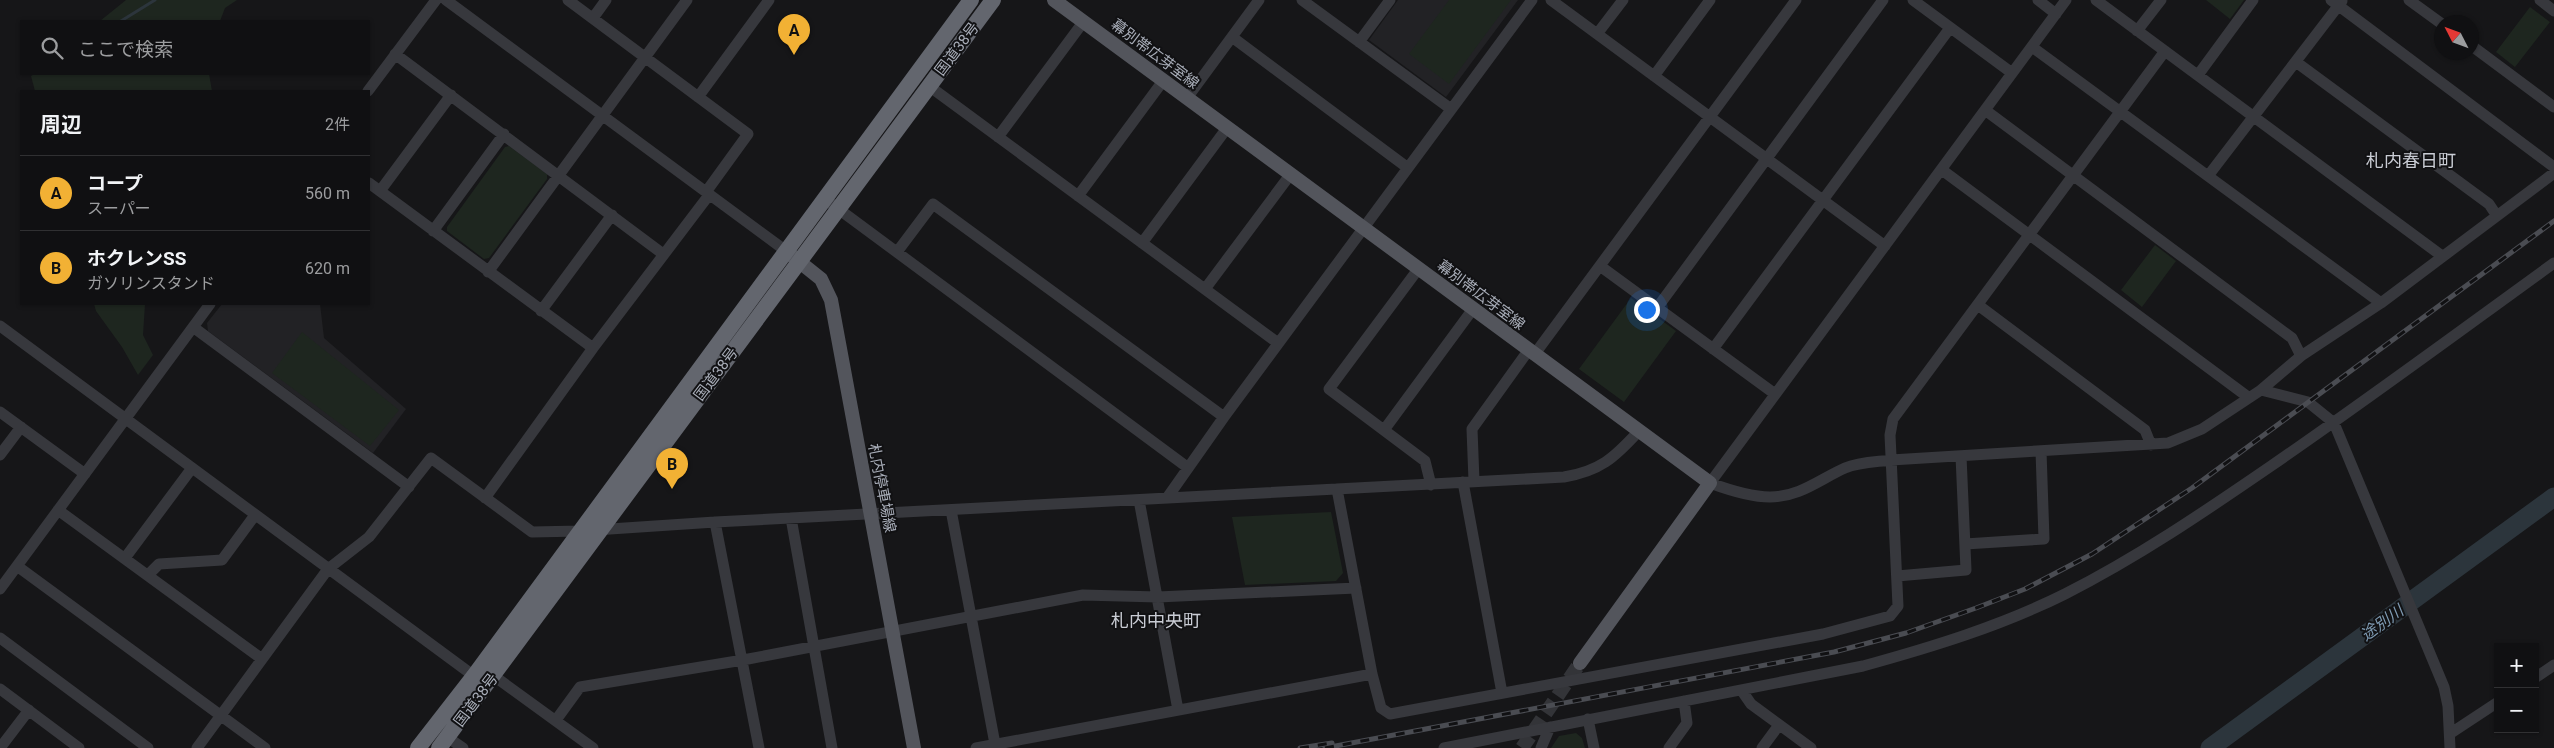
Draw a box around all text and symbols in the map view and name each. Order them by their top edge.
pin: A [778,14,810,55]
street label: 幕別帯広芽室線 [1108,15,1202,93]
north arrow [2434,15,2479,60]
street label: 国道38号 [931,19,983,79]
search box [20,20,370,75]
icon: search [38,34,66,62]
text: ここで検索 [78,38,173,61]
text: 周辺 [40,113,82,137]
text: 2件 [325,115,350,134]
district label: 札内春日町 [2366,150,2456,171]
text: コープ [87,172,143,195]
text: A [51,184,61,203]
text: 560 m [305,184,350,203]
text: スーパー [87,199,151,218]
text: ホクレンSS [87,247,186,270]
street label: 幕別帯広芽室線 [1434,256,1528,334]
text: B [51,259,61,278]
text: 620 m [305,259,350,278]
text: ガソリンスタンド [87,274,215,293]
your location [1634,297,1660,323]
street label: 国道38号 [690,344,742,404]
street label: 札内停車場線 [865,442,899,534]
pin: B [656,448,688,489]
water label: 途別川 [2357,600,2409,645]
district label: 札内中央町 [1111,610,1201,631]
map controls [2494,643,2539,733]
button: + [2494,643,2539,688]
street label: 国道38号 [450,670,502,730]
button: − [2494,688,2539,733]

